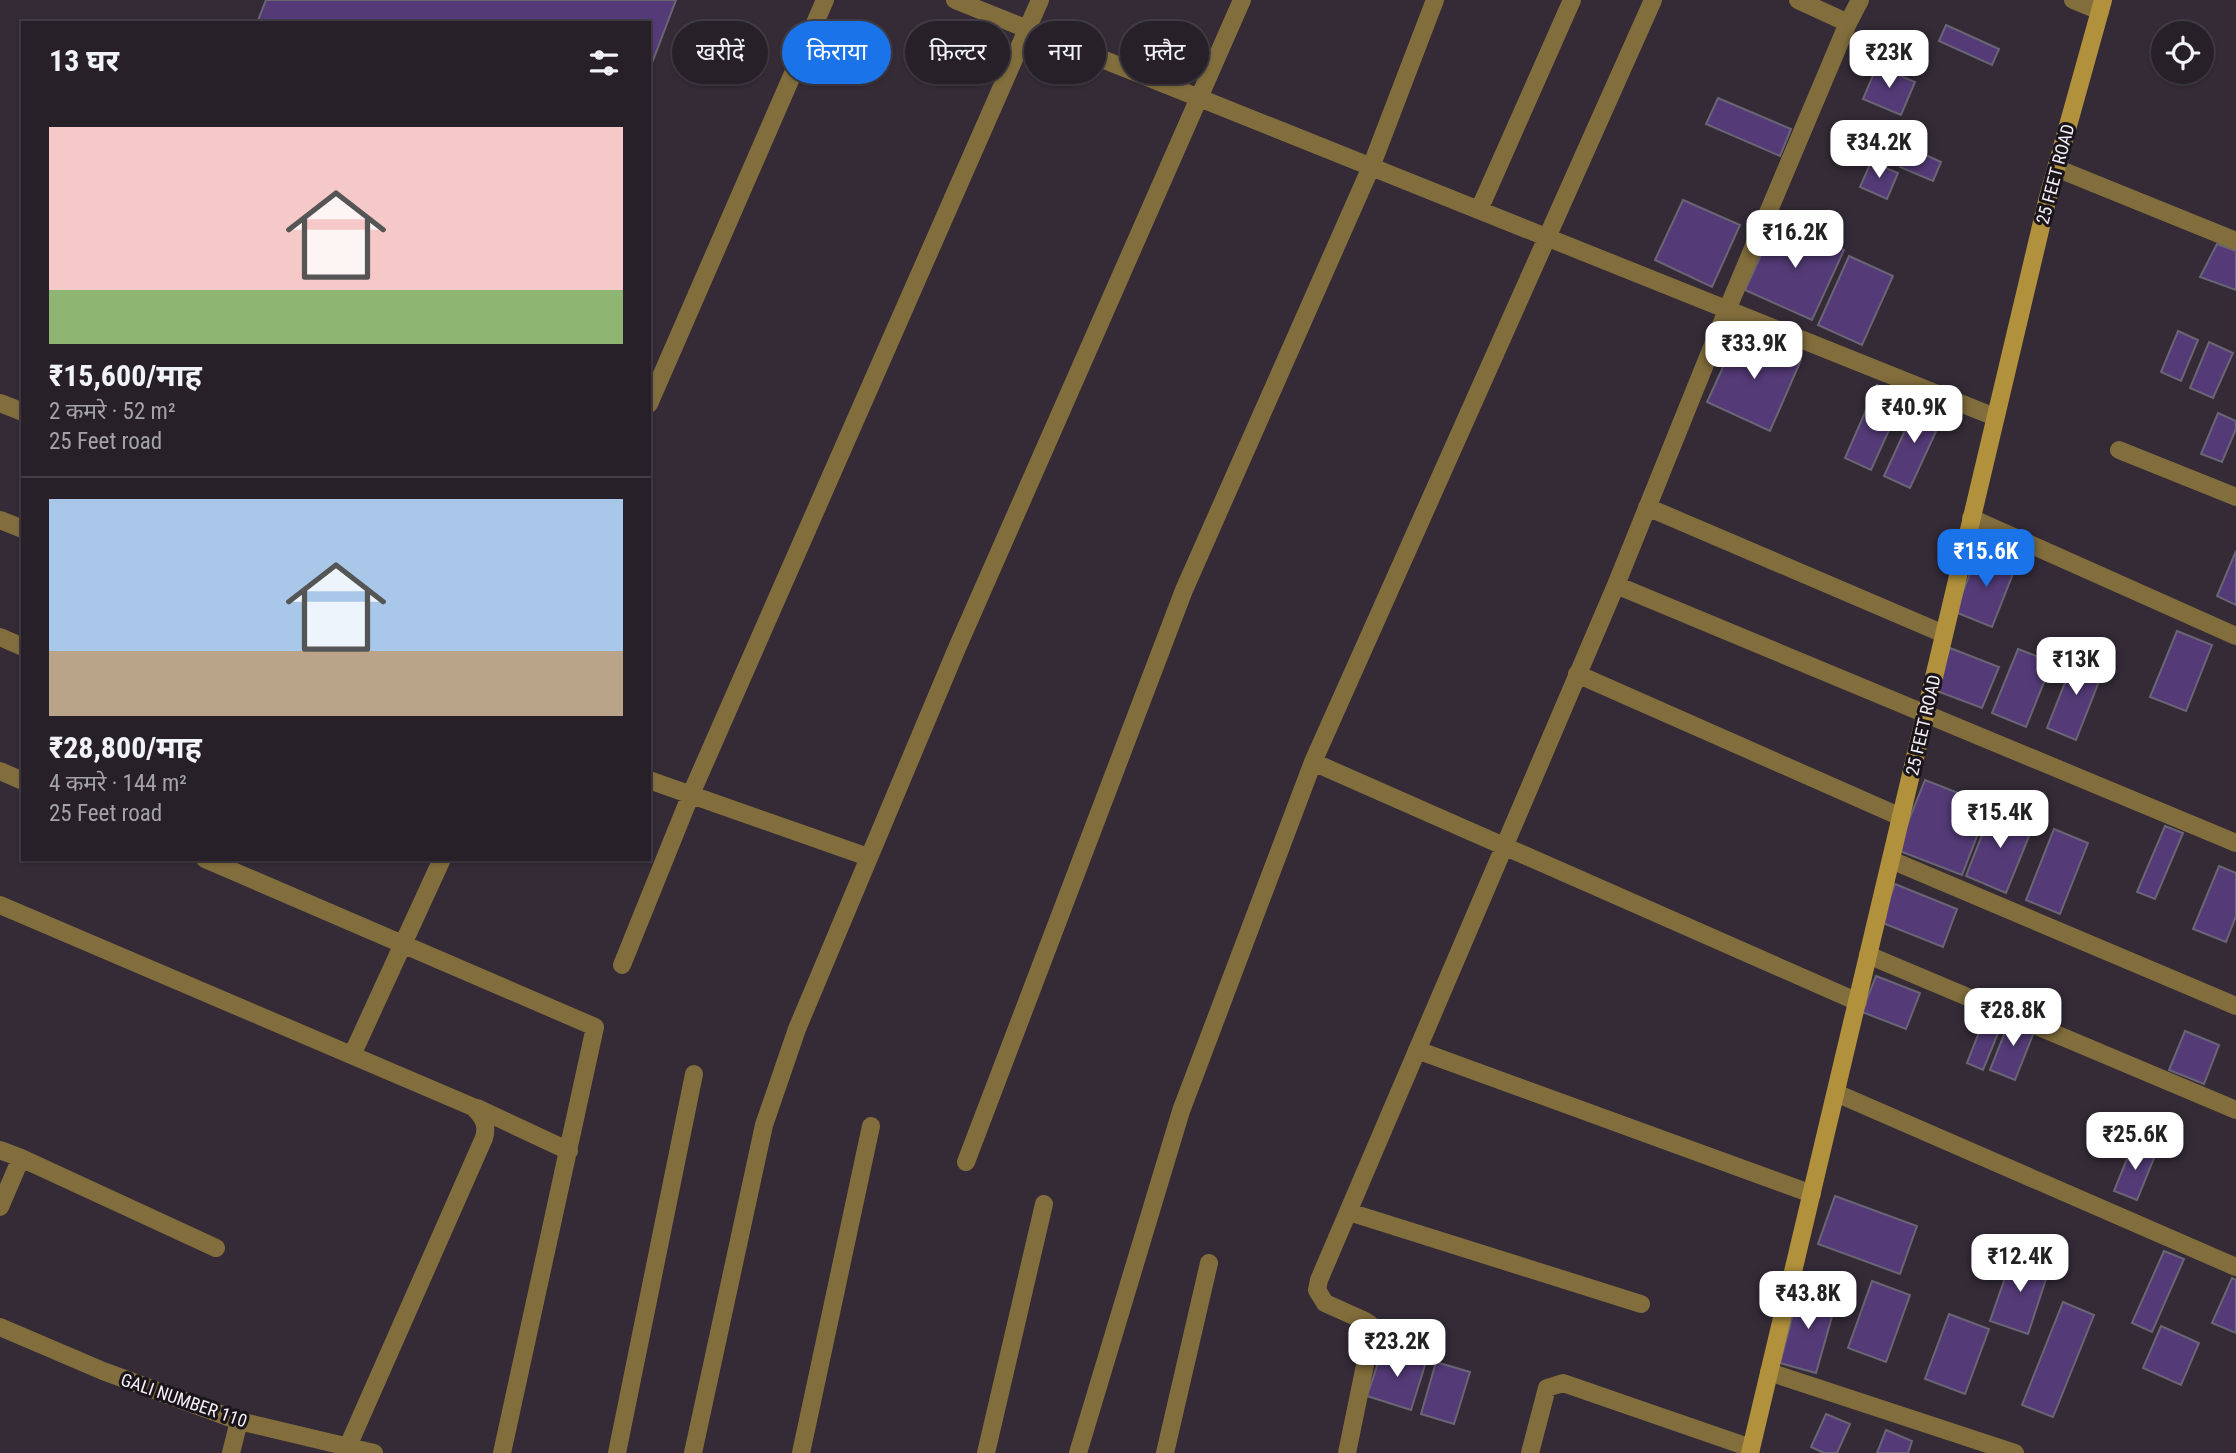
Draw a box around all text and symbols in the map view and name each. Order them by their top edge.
chip: खरीदें [672,21,768,84]
chip: किराया [782,21,891,84]
chip: फ़िल्टर [905,21,1010,84]
chip: नया [1024,21,1106,84]
chip: फ़्लैट [1120,21,1209,84]
map controls [2151,21,2214,84]
button: locate [2151,21,2214,84]
pin: ₹23K [1848,31,1930,90]
text: ₹23K [1866,39,1912,66]
text: 13 घर [49,43,119,78]
icon: filters [585,44,623,82]
pin: ₹34.2K [1822,120,1936,180]
street label: 25 FEET ROAD [2032,122,2078,226]
text: ₹34.2K [1846,129,1912,156]
icon: home [273,172,399,298]
pin: ₹16.2K [1738,210,1852,270]
text: ₹16.2K [1762,219,1828,246]
pin: ₹33.9K [1697,322,1811,381]
text: ₹33.9K [1721,330,1787,357]
text: ₹15,600/माह [49,358,202,393]
pin: ₹40.9K [1857,386,1971,445]
text: ₹40.9K [1881,394,1947,421]
text: 2 कमरे · 52 m² [49,398,176,425]
text: 25 Feet road [49,428,162,455]
pin: ₹15.6K [1929,530,2043,589]
text: ₹15.6K [1953,538,2019,565]
icon: home [273,544,399,670]
pin: ₹13K [2035,638,2117,697]
text: ₹13K [2053,646,2099,673]
street label: 25 FEET ROAD [1901,673,1945,777]
text: ₹28,800/माह [49,730,202,765]
text: 4 कमरे · 144 m² [49,770,187,797]
pin: ₹15.4K [1943,790,2057,850]
text: ₹15.4K [1967,799,2033,826]
text: 25 Feet road [49,800,162,827]
pin: ₹28.8K [1956,988,2070,1048]
text: ₹28.8K [1980,997,2046,1024]
pin: ₹25.6K [2078,1112,2192,1172]
text: ₹25.6K [2102,1121,2168,1148]
pin: ₹12.4K [1963,1234,2077,1294]
text: ₹12.4K [1987,1243,2053,1270]
pin: ₹43.8K [1751,1272,1865,1331]
text: ₹43.8K [1775,1280,1841,1307]
pin: ₹23.2K [1340,1320,1454,1379]
text: ₹23.2K [1364,1328,1430,1355]
street label: GALI NUMBER 110 [118,1369,250,1431]

